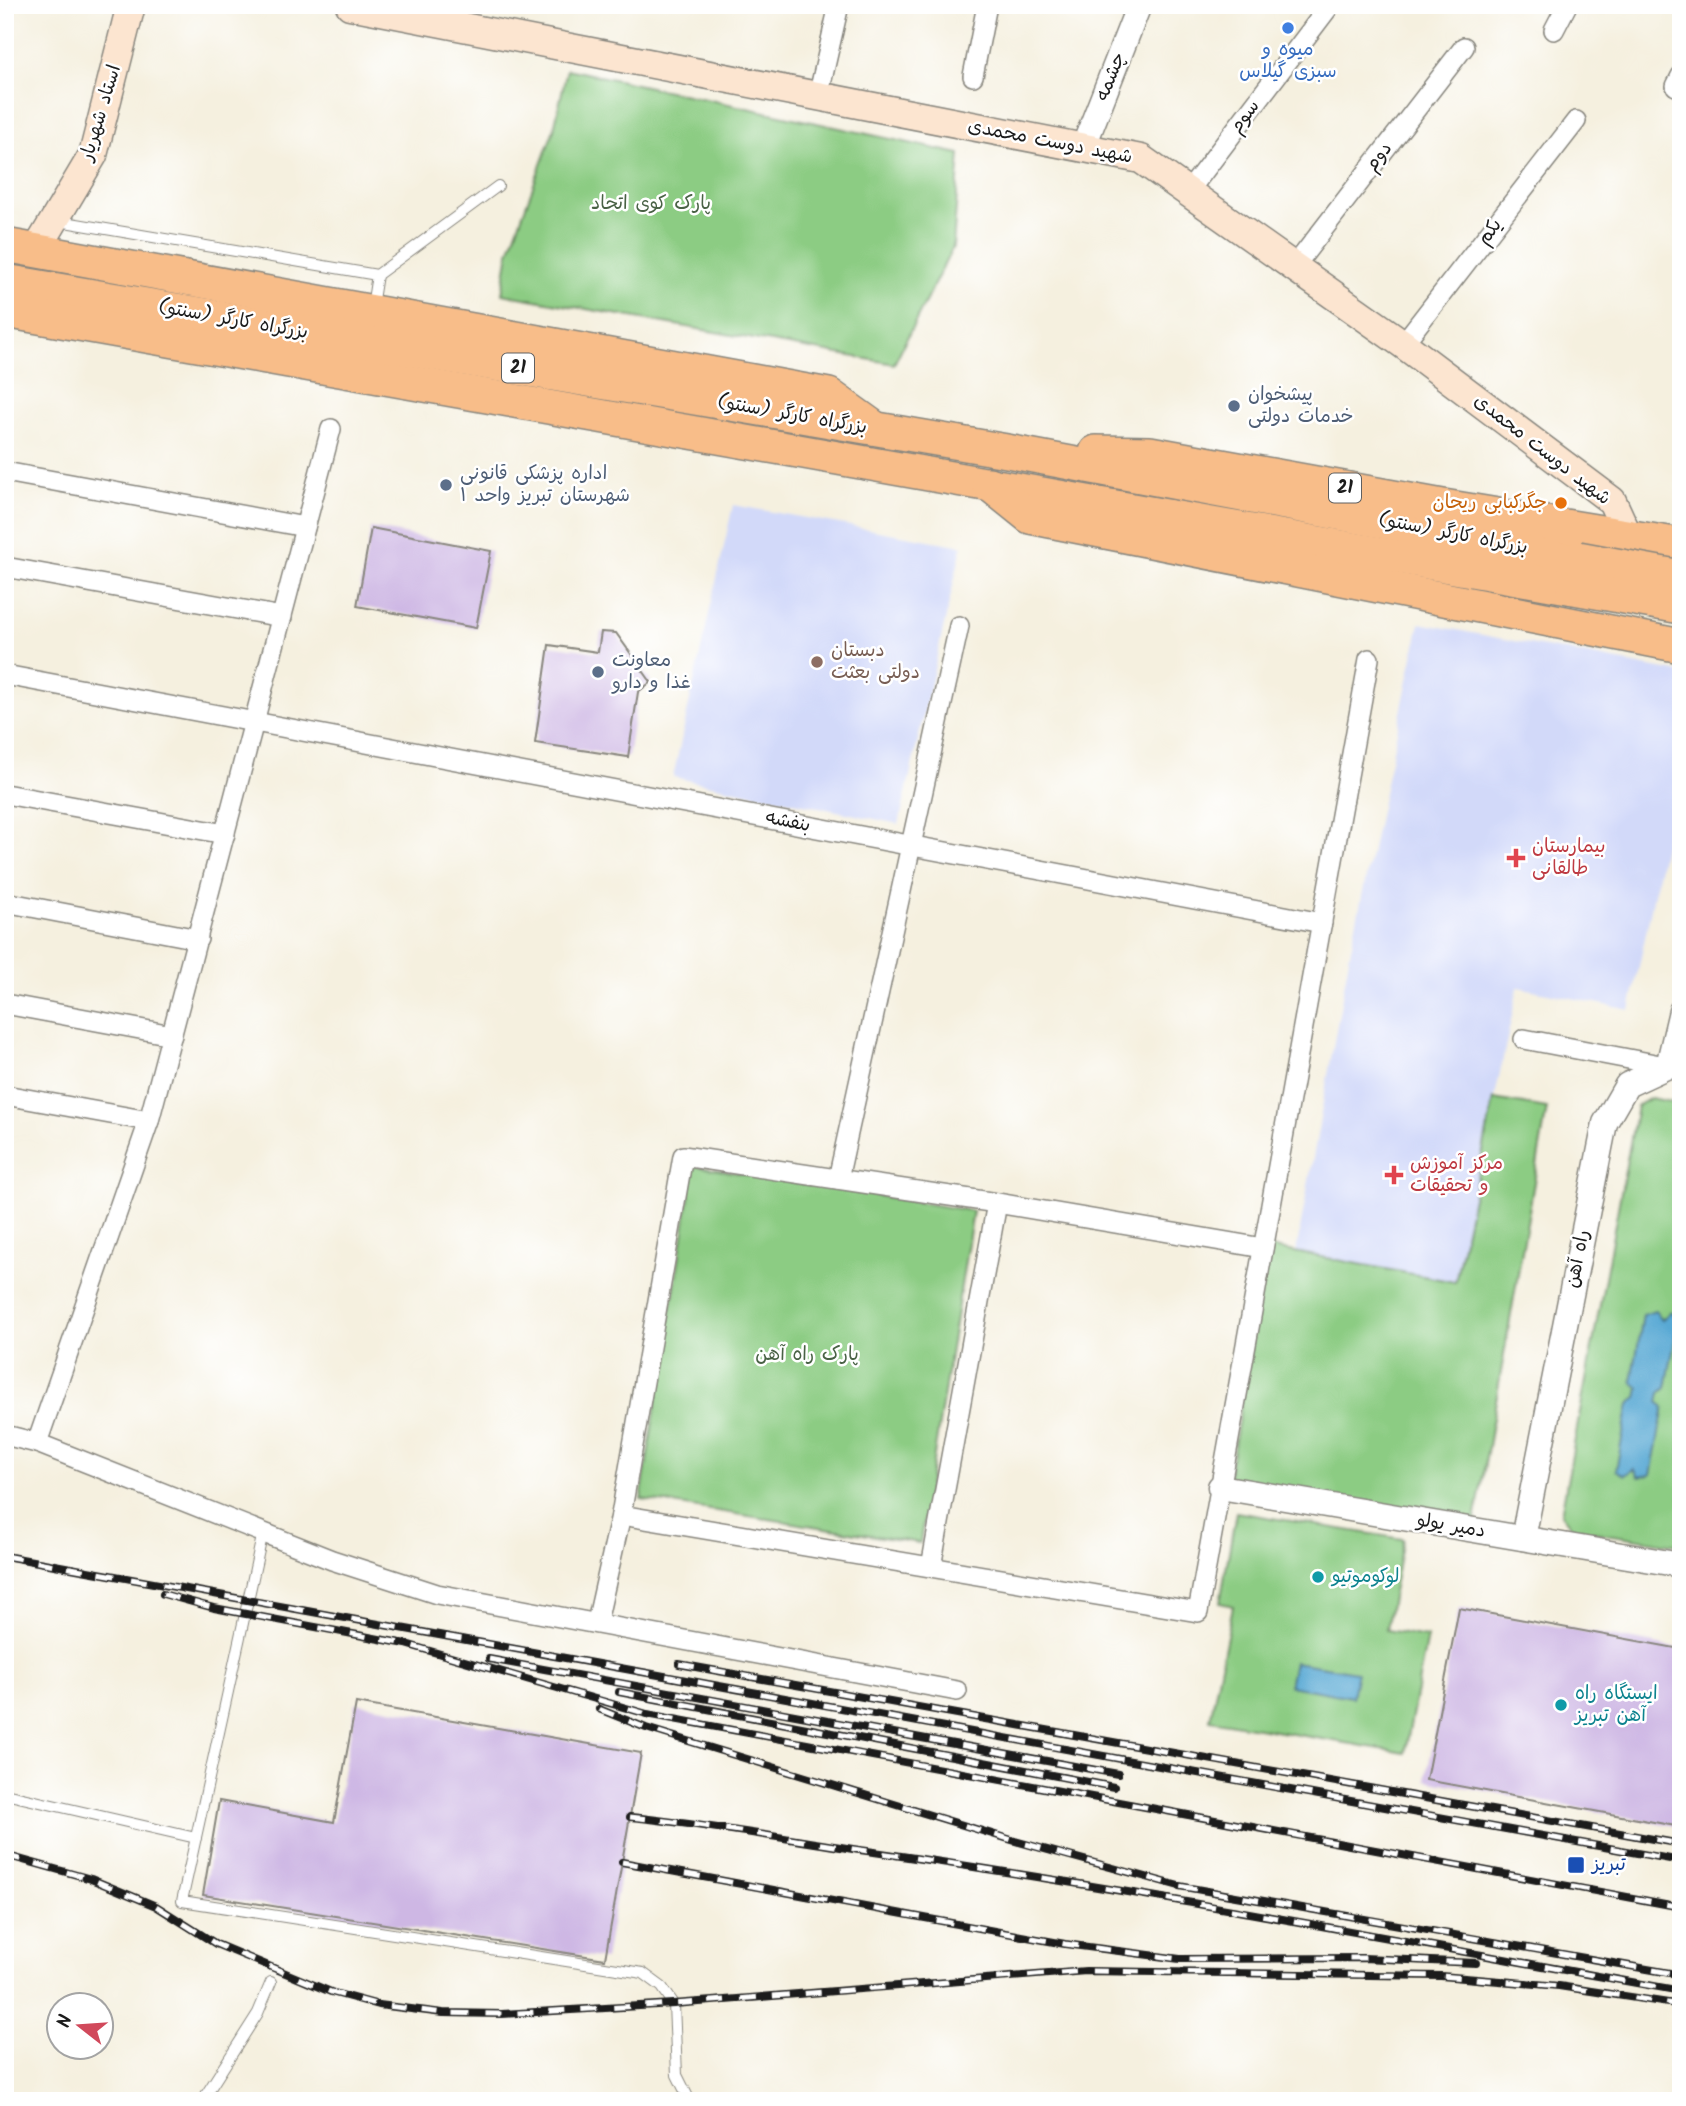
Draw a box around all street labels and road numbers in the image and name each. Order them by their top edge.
street label: چشمه [1088,48,1134,106]
street label: استاد شهریار [72,61,130,167]
street label: سوم [1222,94,1268,140]
street label: شهید دوست محمدی [965,111,1135,173]
street label: دوم [1358,136,1400,178]
street label: یکم [1470,212,1510,252]
street label: بزرگراه کارگر (سنتو) [156,292,310,348]
road number: 21 [502,354,534,382]
street label: بزرگراه کارگر (سنتو) [715,387,869,443]
street label: شهید دوست محمدی [1467,387,1617,513]
road number: 21 [1329,474,1361,502]
street label: بزرگراه کارگر (سنتو) [1376,505,1530,563]
street label: بنفشه [763,803,813,841]
street label: راه آهن [1558,1227,1598,1291]
street label: دمیر یولو [1413,1505,1488,1547]

